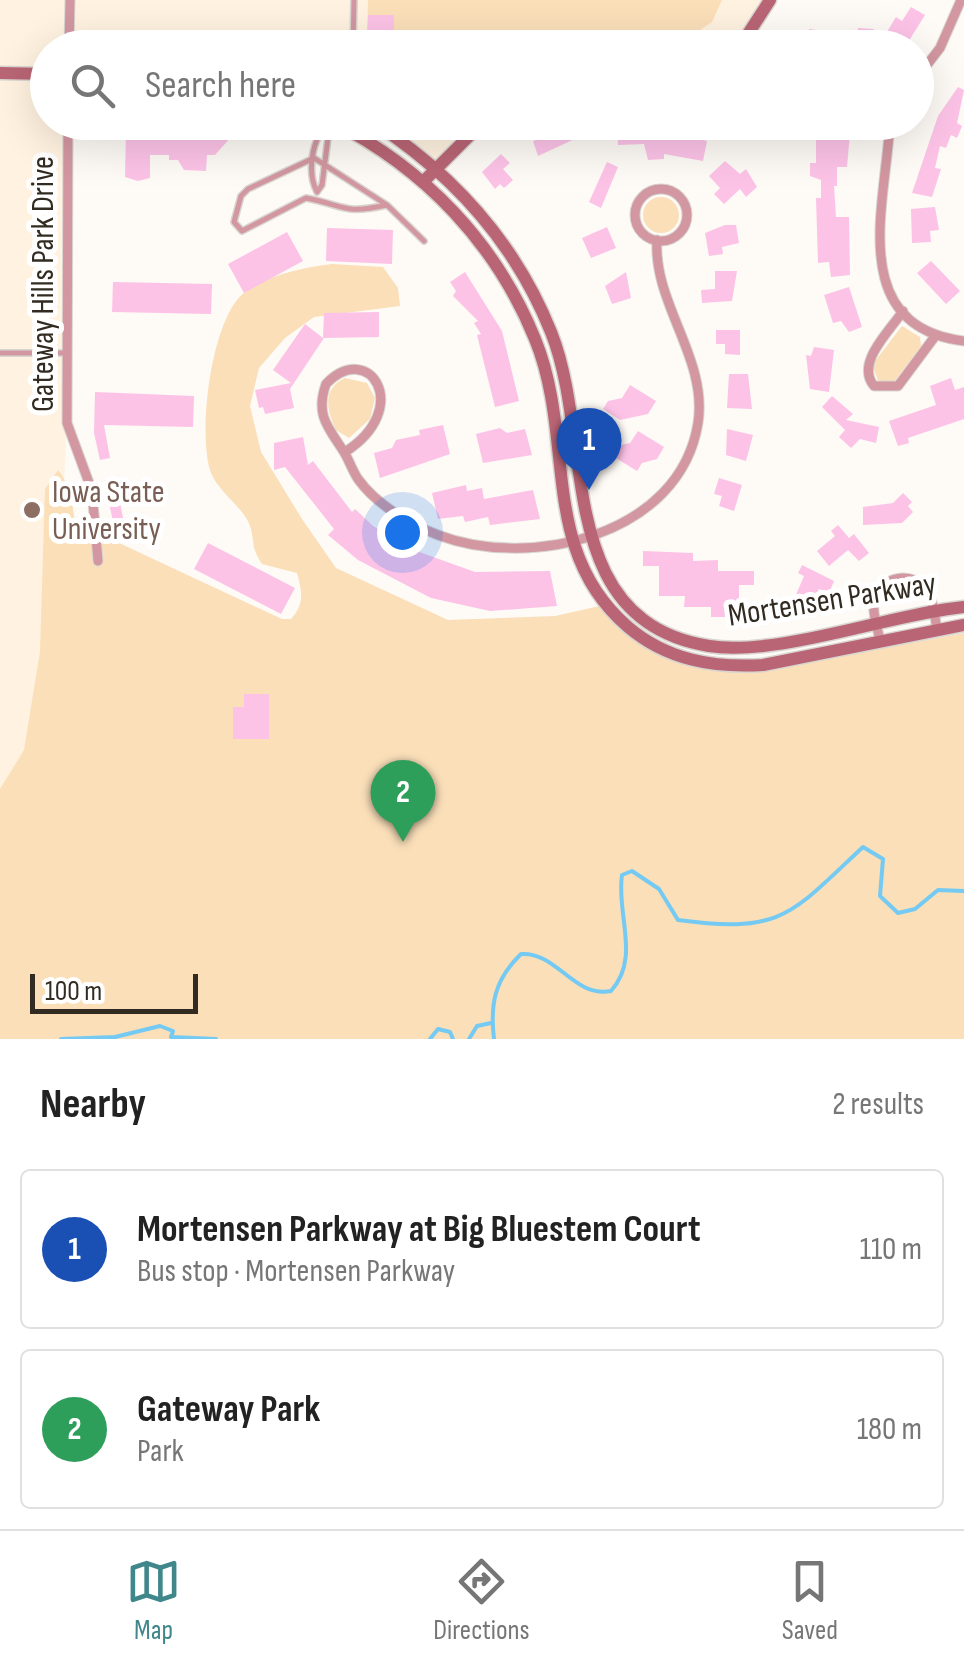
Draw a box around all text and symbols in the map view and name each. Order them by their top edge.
search box [30,30,934,140]
icon: search [65,58,120,113]
text: Search here [145,63,296,108]
street label: Gateway Hills Park Drive [24,156,63,412]
pin: 1 [556,408,622,490]
place label: Iowa State University [52,473,165,549]
marker: Iowa State University [21,499,43,521]
your location [377,507,428,558]
street label: Mortensen Parkway [725,564,939,636]
pin: 2 [370,760,436,842]
scale bar [30,969,198,1014]
text: 100 m [45,975,102,1008]
text: Nearby [40,1079,146,1130]
text: 2 results [832,1085,924,1124]
text: Mortensen Parkway at Big Bluestem Court [137,1207,701,1252]
text: 1 [68,1230,81,1269]
text: 110 m [860,1230,922,1269]
text: Bus stop · Mortensen Parkway [137,1252,455,1291]
text: Gateway Park [137,1387,320,1432]
text: 2 [67,1410,82,1449]
text: 180 m [857,1410,922,1449]
text: Park [137,1432,184,1471]
tab: Map [126,1554,181,1647]
tab: Directions [433,1554,530,1647]
tab: Saved [782,1554,838,1647]

